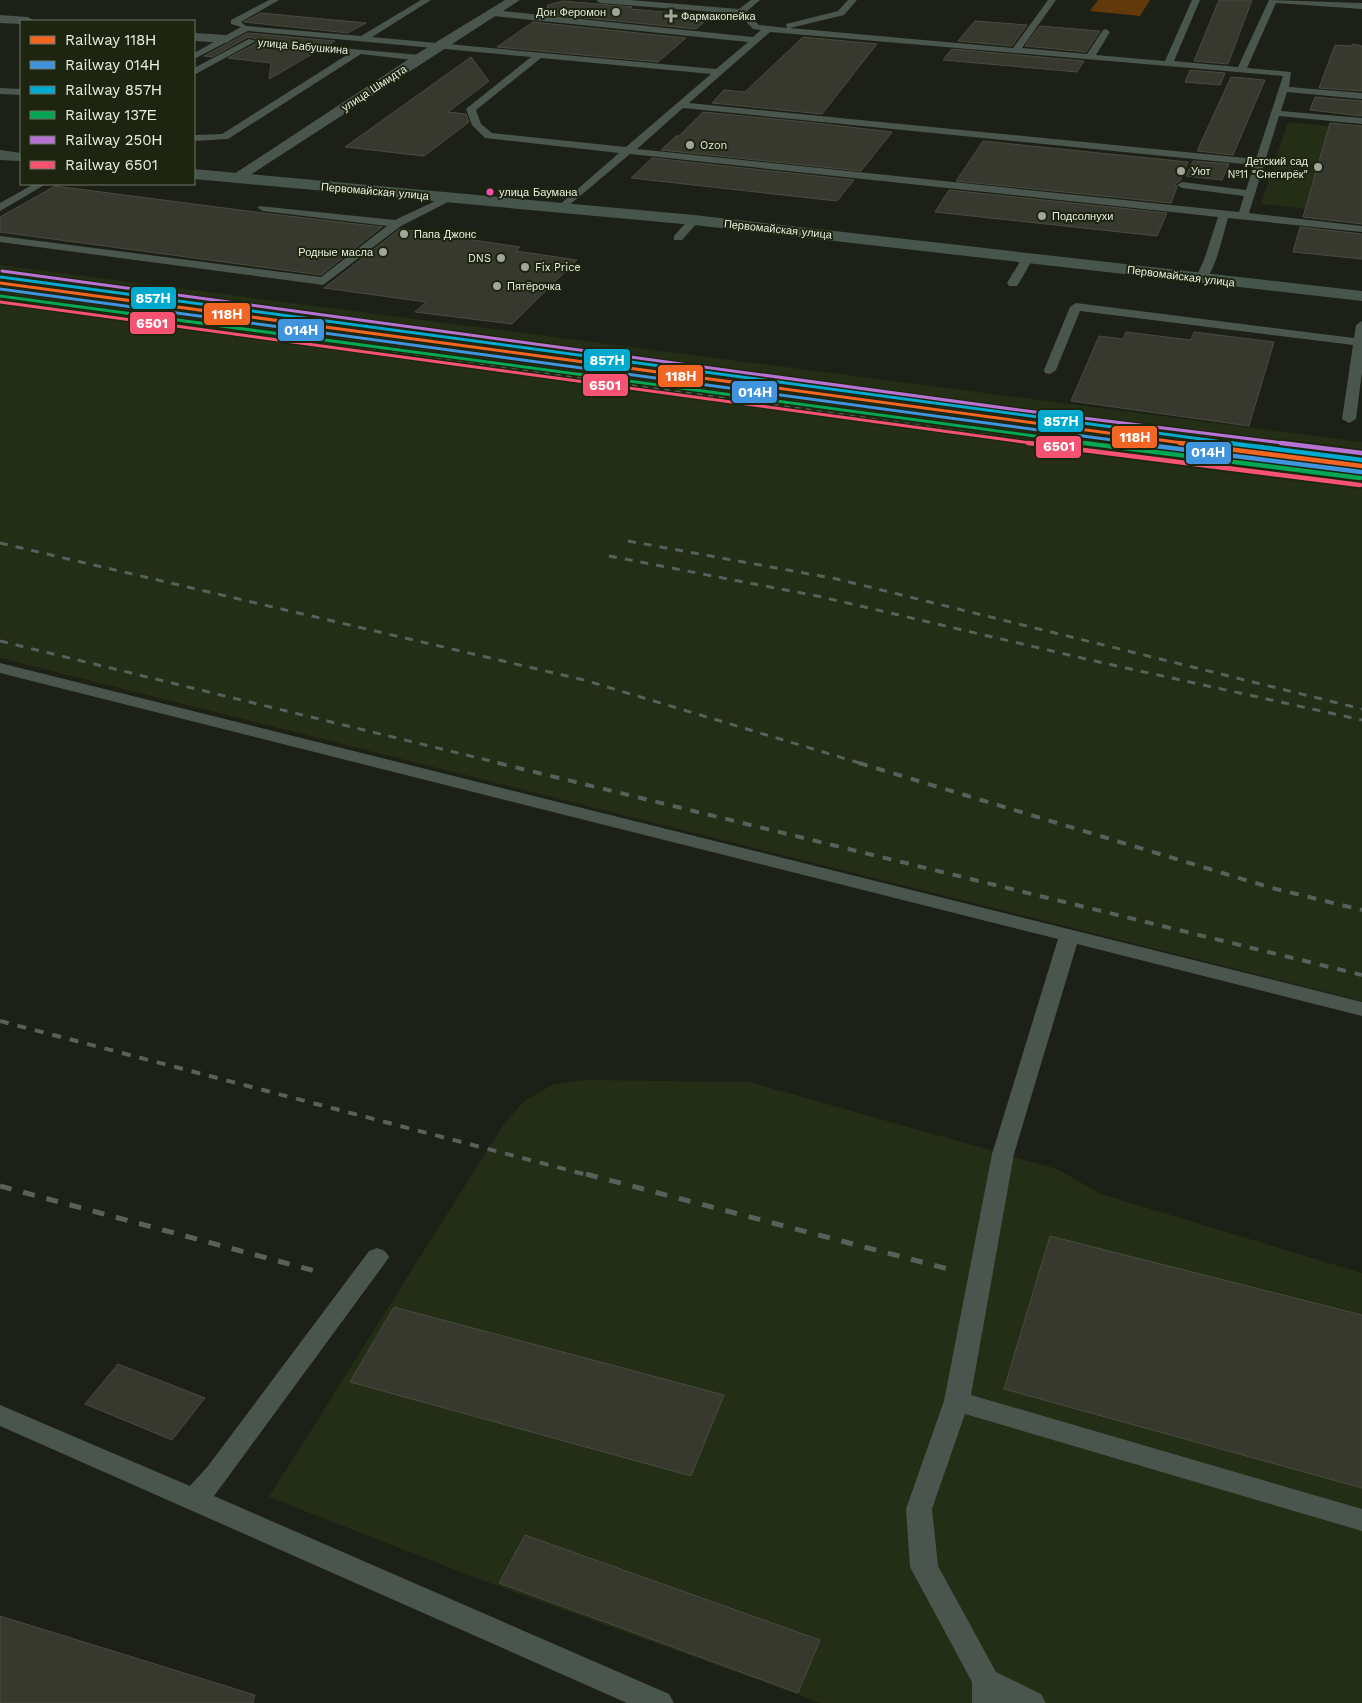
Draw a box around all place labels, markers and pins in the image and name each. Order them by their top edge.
place label: Дон Феромон [536,6,606,19]
marker: Дон Феромон [610,6,622,18]
marker: Фармакопейка [665,10,677,22]
place label: Фармакопейка [681,10,757,23]
marker: Ozon [684,139,696,151]
place label: Ozon [700,139,727,152]
place label: Детский сад №11 "Снегирёк" [1227,155,1309,181]
marker: Детский сад №11 "Снегирёк" [1312,161,1324,173]
marker: Уют [1175,165,1187,177]
place label: Уют [1191,165,1211,178]
place label: улица Баумана [499,186,578,199]
marker: улица Баумана [485,187,495,197]
marker: Подсолнухи [1036,210,1048,222]
place label: Подсолнухи [1052,210,1113,223]
marker: Папа Джонс [398,228,410,240]
place label: Папа Джонс [414,228,477,241]
place label: Родные масла [298,246,374,259]
marker: Родные масла [377,246,389,258]
place label: DNS [468,252,491,265]
marker: DNS [495,252,507,264]
marker: Fix Price [519,261,531,273]
place label: Fix Price [535,261,581,274]
marker: Пятёрочка [491,280,503,292]
place label: Пятёрочка [507,280,562,293]

